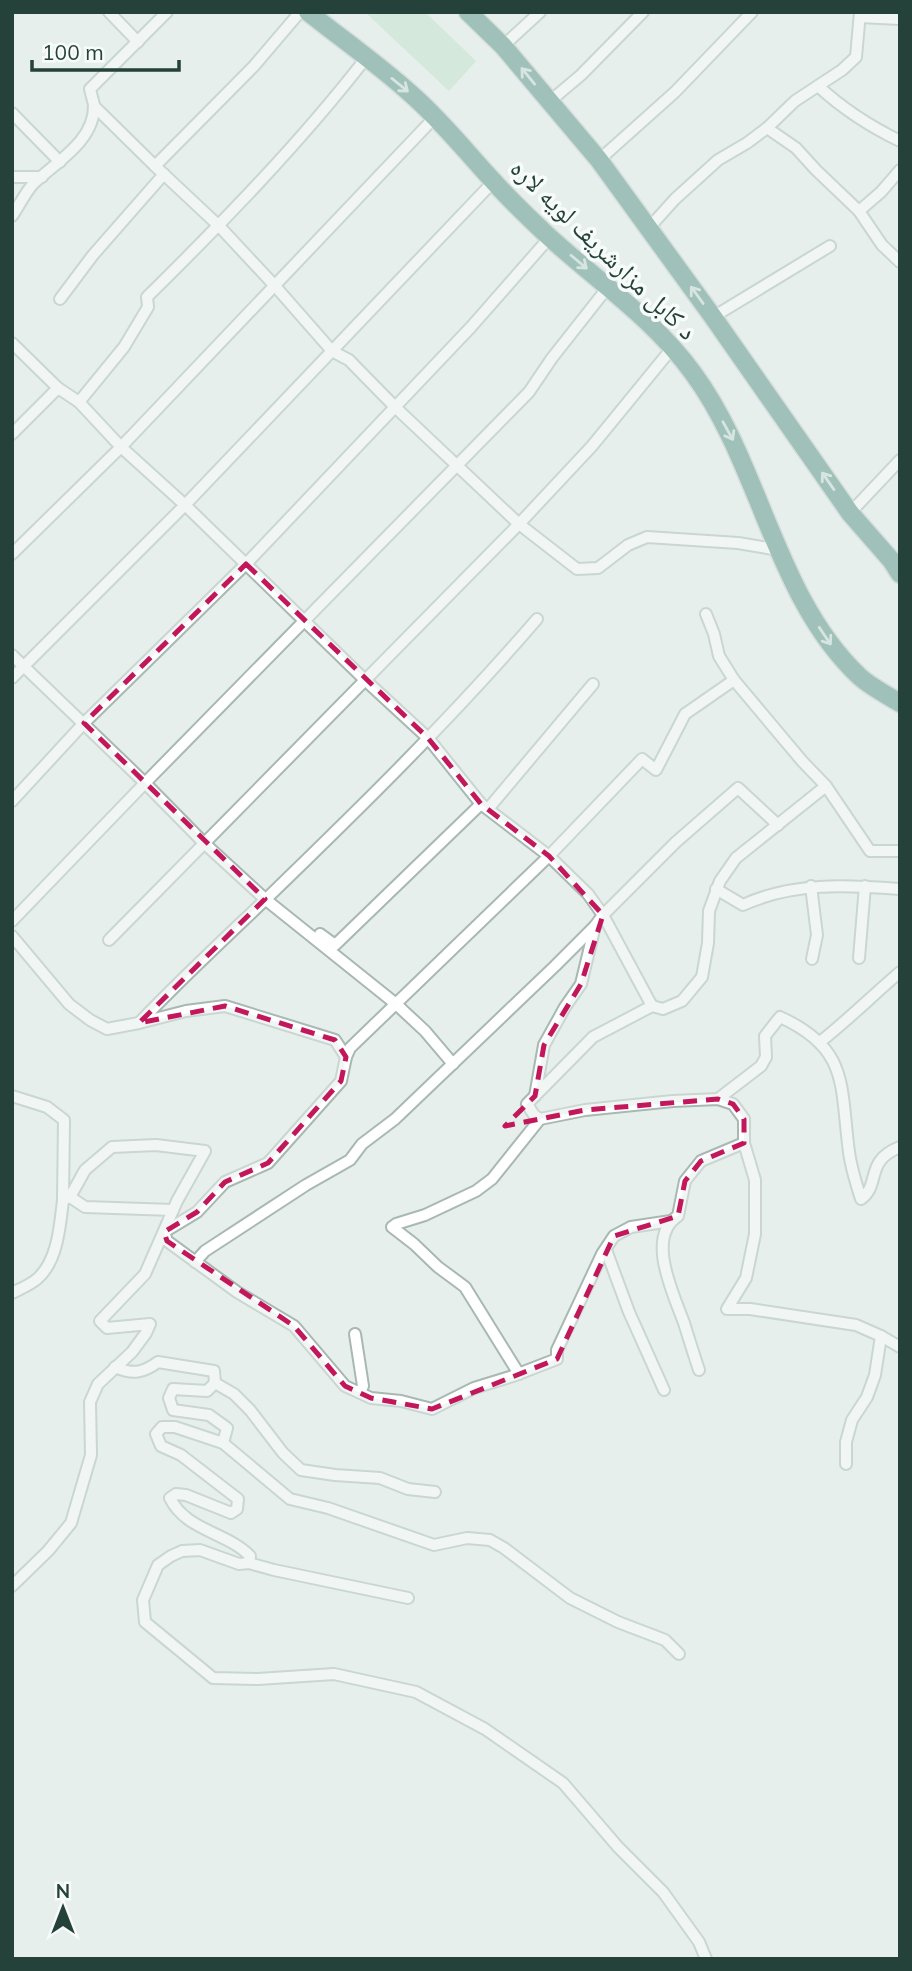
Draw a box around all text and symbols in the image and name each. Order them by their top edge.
scale bar [32,28,178,72]
text: 100 m [42,39,104,65]
one-way arrow [520,68,536,86]
one-way arrow [390,77,408,92]
street label: د کابل مزارشریف لویه لاره [504,151,704,347]
one-way arrow [569,254,587,270]
one-way arrow [689,287,704,305]
one-way arrow [721,420,735,440]
one-way arrow [821,472,835,491]
one-way arrow [819,625,833,645]
north arrow [28,1873,98,1943]
text: N [56,1879,70,1903]

